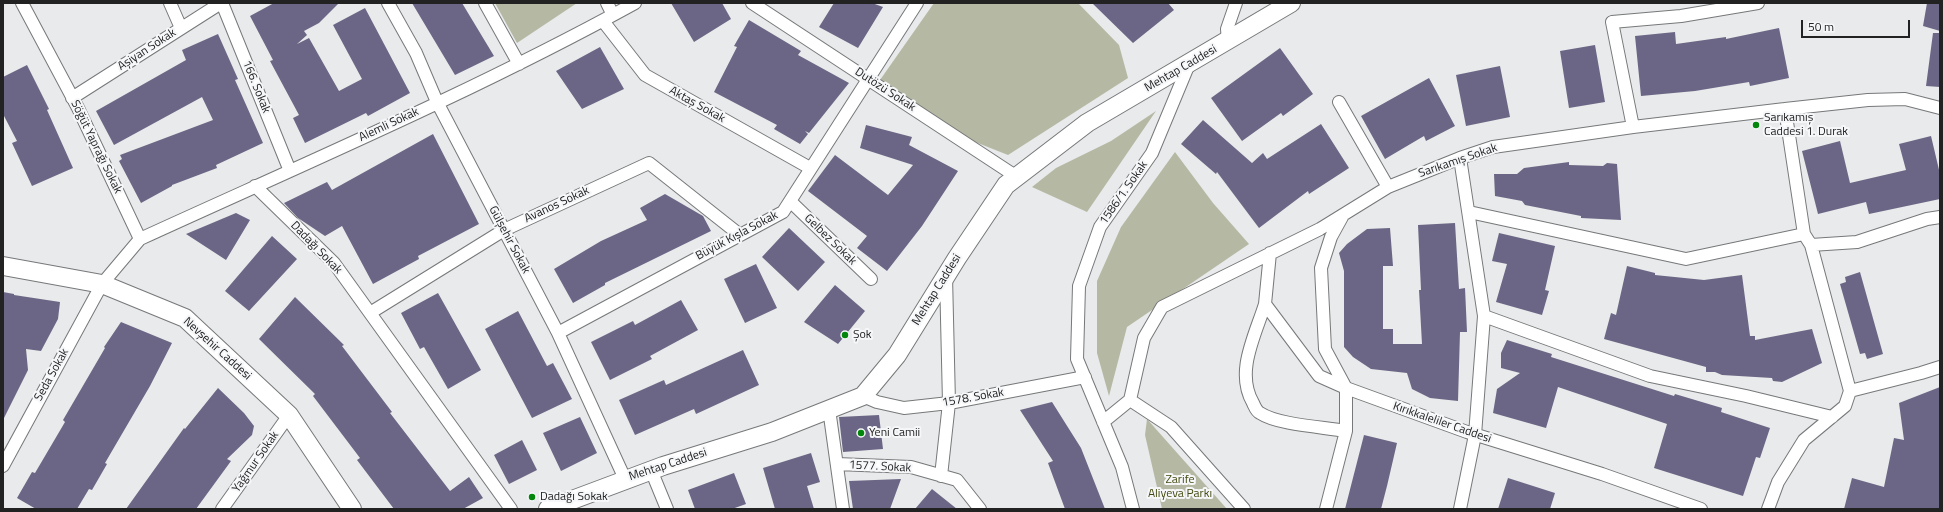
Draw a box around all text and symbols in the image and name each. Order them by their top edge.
scale bar [1803,12,1912,38]
text: 50 m [1808,17,1834,36]
street label: Aşiyan Sokak [115,26,179,74]
street label: Mehtap Caddesi [1142,42,1220,96]
street label: 166. Sokak [239,58,273,116]
street label: Dutözü Sokak [852,65,918,115]
street label: Aktaş Sokak [667,84,727,126]
street label: Söğüt Yaprağı Sokak [67,98,125,196]
street label: Alemli Sokak [357,105,421,145]
place label: Sarıkamış Caddesi 1. Durak [1764,111,1848,139]
marker: Sarıkamış Caddesi 1. Durak [1751,120,1761,130]
street label: Sarıkamış Sokak [1417,141,1499,181]
street label: 1586/1. Sokak [1097,159,1151,227]
street label: Avanos Sokak [522,184,592,226]
street label: Gülşehir Sokak [485,204,533,276]
street label: Büyük Kışla Sokak [693,208,781,264]
street label: Gelbez Sokak [801,212,859,268]
street label: Dadağı Sokak [287,219,345,277]
street label: Mehtap Caddesi [909,252,965,328]
street label: Nevşehir Caddesi [180,315,254,383]
place label: Şok [853,328,872,342]
marker: Şok [840,330,850,340]
street label: Seda Sokak [32,346,72,404]
street label: 1578. Sokak [941,385,1005,411]
street label: Kırıkkaleliler Caddesi [1391,399,1493,447]
place label: Yeni Camii [869,426,920,440]
marker: Yeni Camii [856,428,866,438]
street label: Yağmur Sokak [230,429,282,495]
street label: Mehtap Caddesi [627,446,709,484]
street label: 1577. Sokak [848,458,912,476]
park label: Zarife Aliyeva Parkı [1148,473,1212,501]
place label: Dadağı Sokak [540,490,608,504]
marker: Dadağı Sokak [527,492,537,502]

